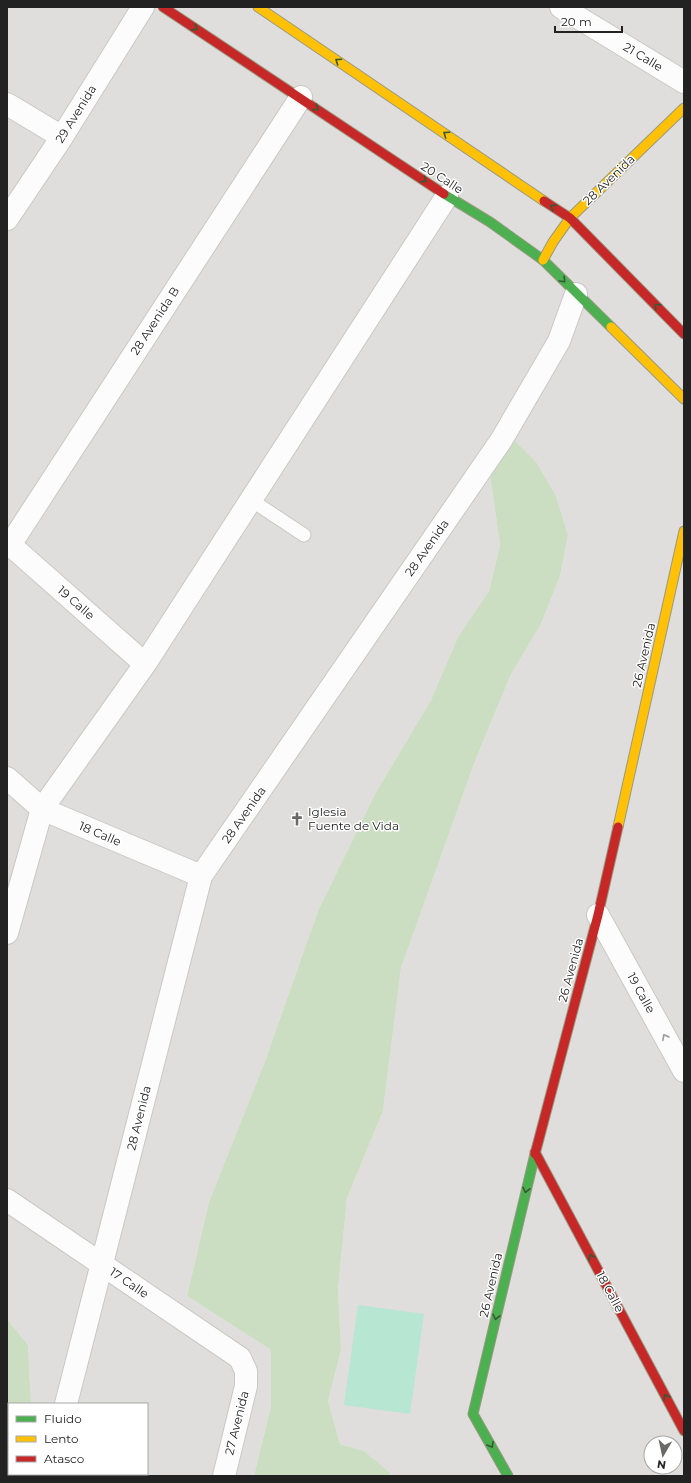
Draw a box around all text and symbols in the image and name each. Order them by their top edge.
scale bar [555,8,622,34]
text: 20 m [561,14,592,29]
one-way arrow [191,24,198,31]
street label: 21 Calle [621,39,666,74]
one-way arrow [335,58,342,66]
street label: 29 Avenida [52,82,99,146]
one-way arrow [312,103,319,110]
one-way arrow [443,132,450,139]
street label: 28 Avenida [580,151,638,208]
street label: 20 Calle [418,158,466,197]
one-way arrow [419,175,426,182]
one-way arrow [550,204,557,212]
one-way arrow [558,275,566,283]
street label: 28 Avenida B [127,284,182,358]
one-way arrow [654,303,662,311]
street label: 28 Avenida [402,516,452,579]
street label: 19 Calle [55,583,98,623]
street label: 26 Avenida [629,621,658,689]
street label: 28 Avenida [219,783,269,846]
place label: Iglesia Fuente de Vida [308,804,399,833]
church icon: Iglesia Fuente de Vida [289,811,305,827]
street label: 18 Calle [77,818,124,849]
street label: 26 Avenida [555,936,586,1004]
street label: 19 Calle [624,970,659,1016]
one-way arrow [663,1034,670,1041]
street label: 28 Avenida [123,1084,154,1152]
one-way arrow [523,1187,531,1193]
street label: 26 Avenida [476,1251,505,1319]
one-way arrow [588,1254,596,1261]
street label: 17 Calle [107,1264,152,1301]
street label: 18 Calle [593,1269,627,1315]
one-way arrow [492,1313,501,1320]
street label: 27 Avenida [221,1389,252,1456]
one-way arrow [663,1393,670,1401]
legend [8,1403,148,1475]
text: Fluido [44,1411,82,1426]
text: Lento [44,1431,79,1446]
north arrow [643,1435,683,1475]
one-way arrow [486,1441,493,1448]
text: Atasco [44,1451,84,1466]
text: N [656,1457,667,1472]

